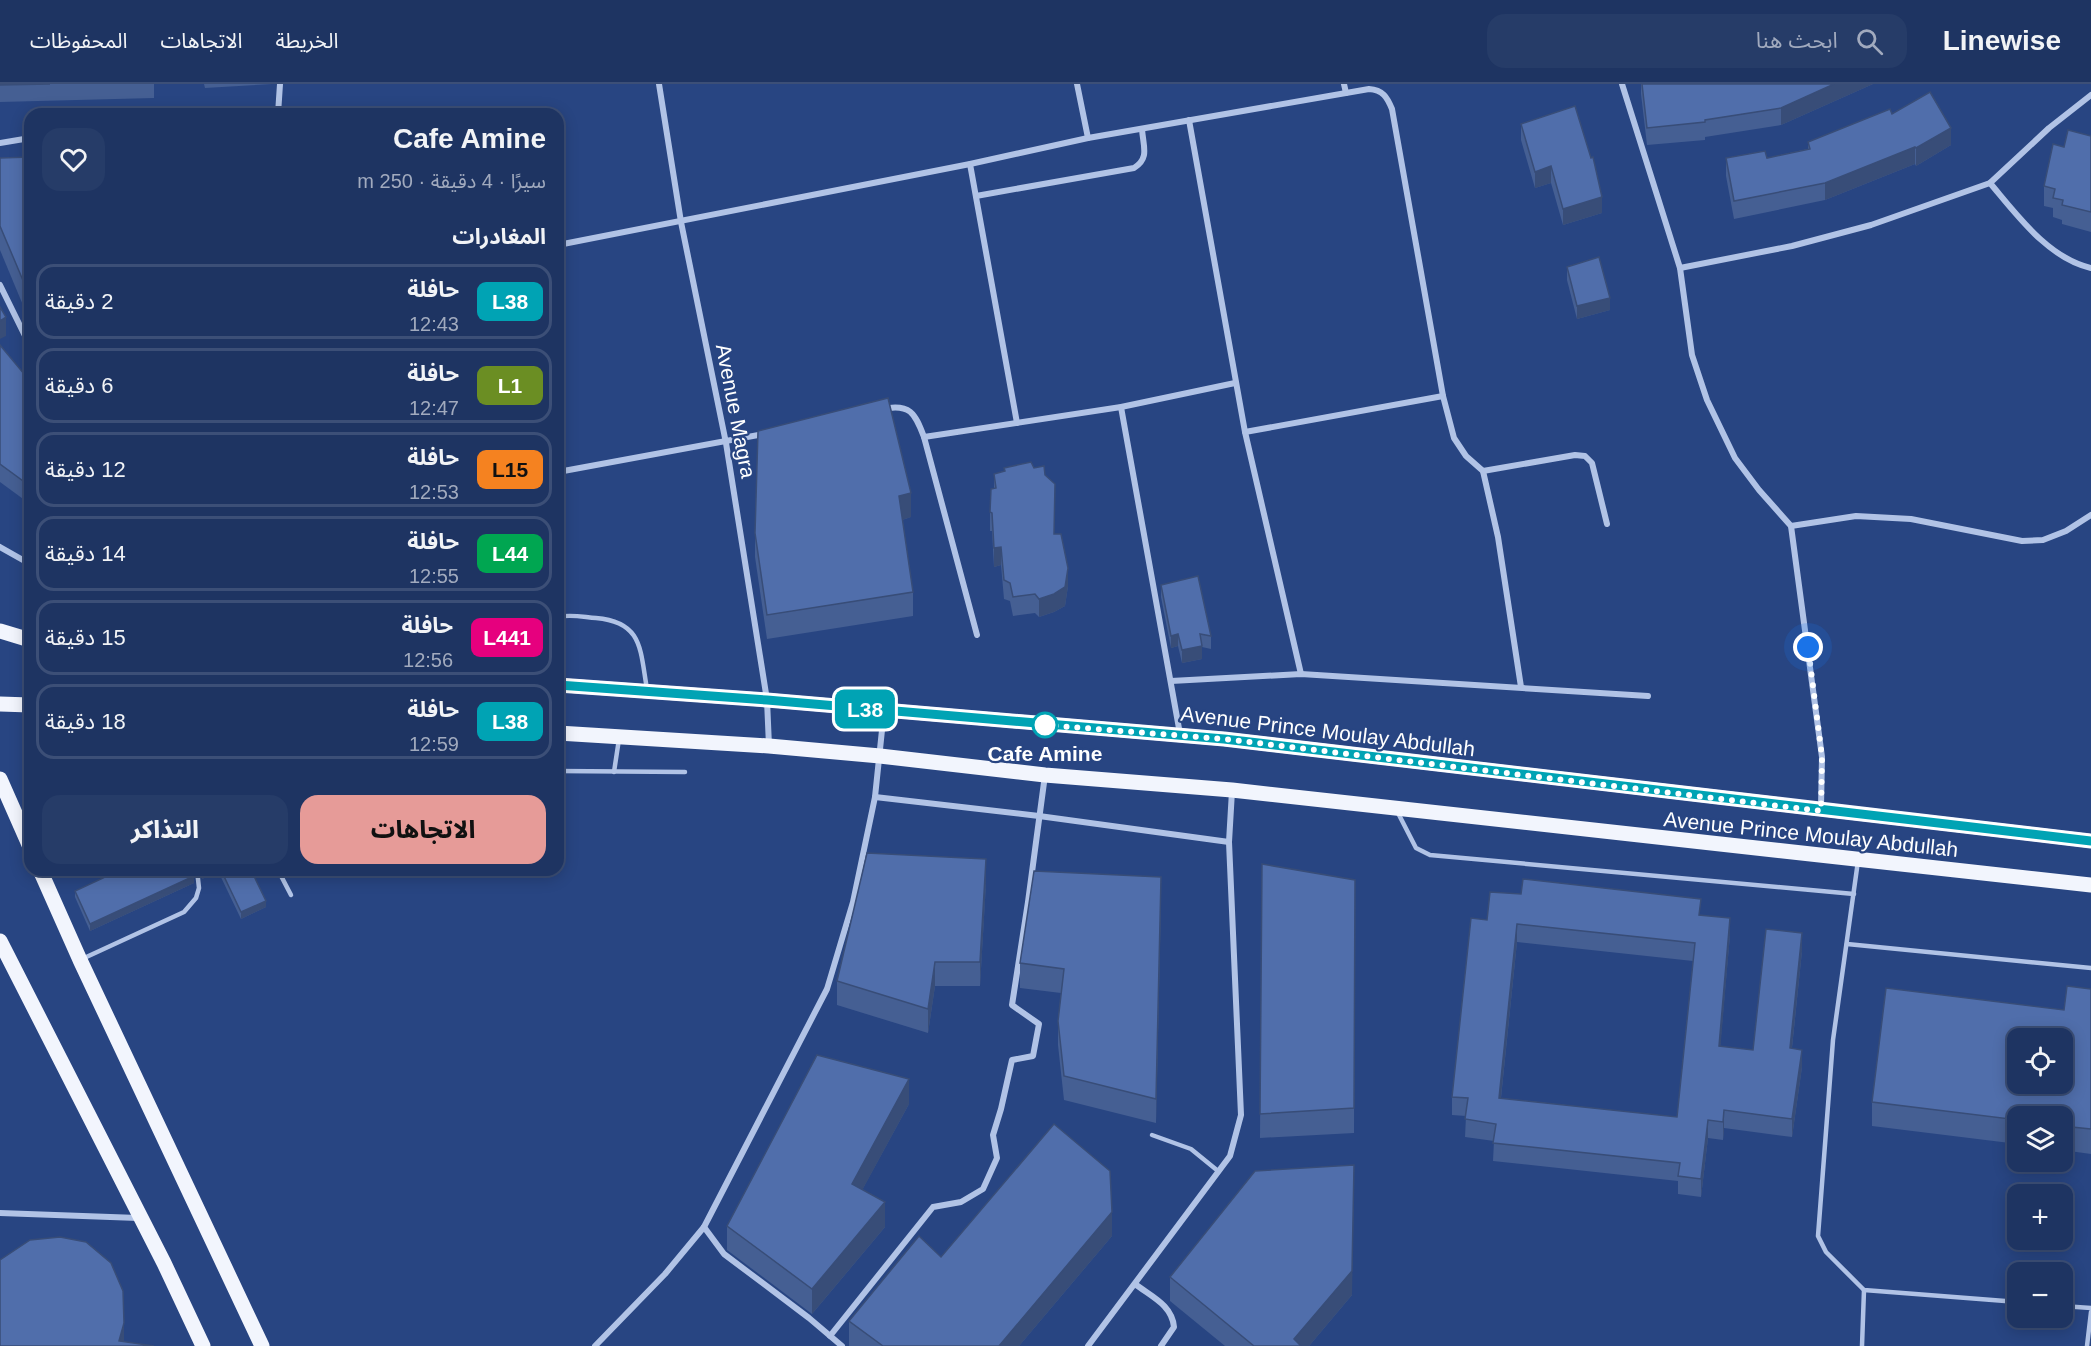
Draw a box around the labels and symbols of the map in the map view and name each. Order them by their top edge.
street label: Avenue Magra [712,342,760,480]
your location [1793,632,1823,662]
line badge: L38 [830,690,900,728]
street label: Avenue Prince Moulay Abdullah [1180,702,1476,760]
marker: Cafe Amine [1032,712,1058,738]
place label: Cafe Amine [988,742,1102,765]
street label: Avenue Prince Moulay Abdullah [1663,807,1959,861]

